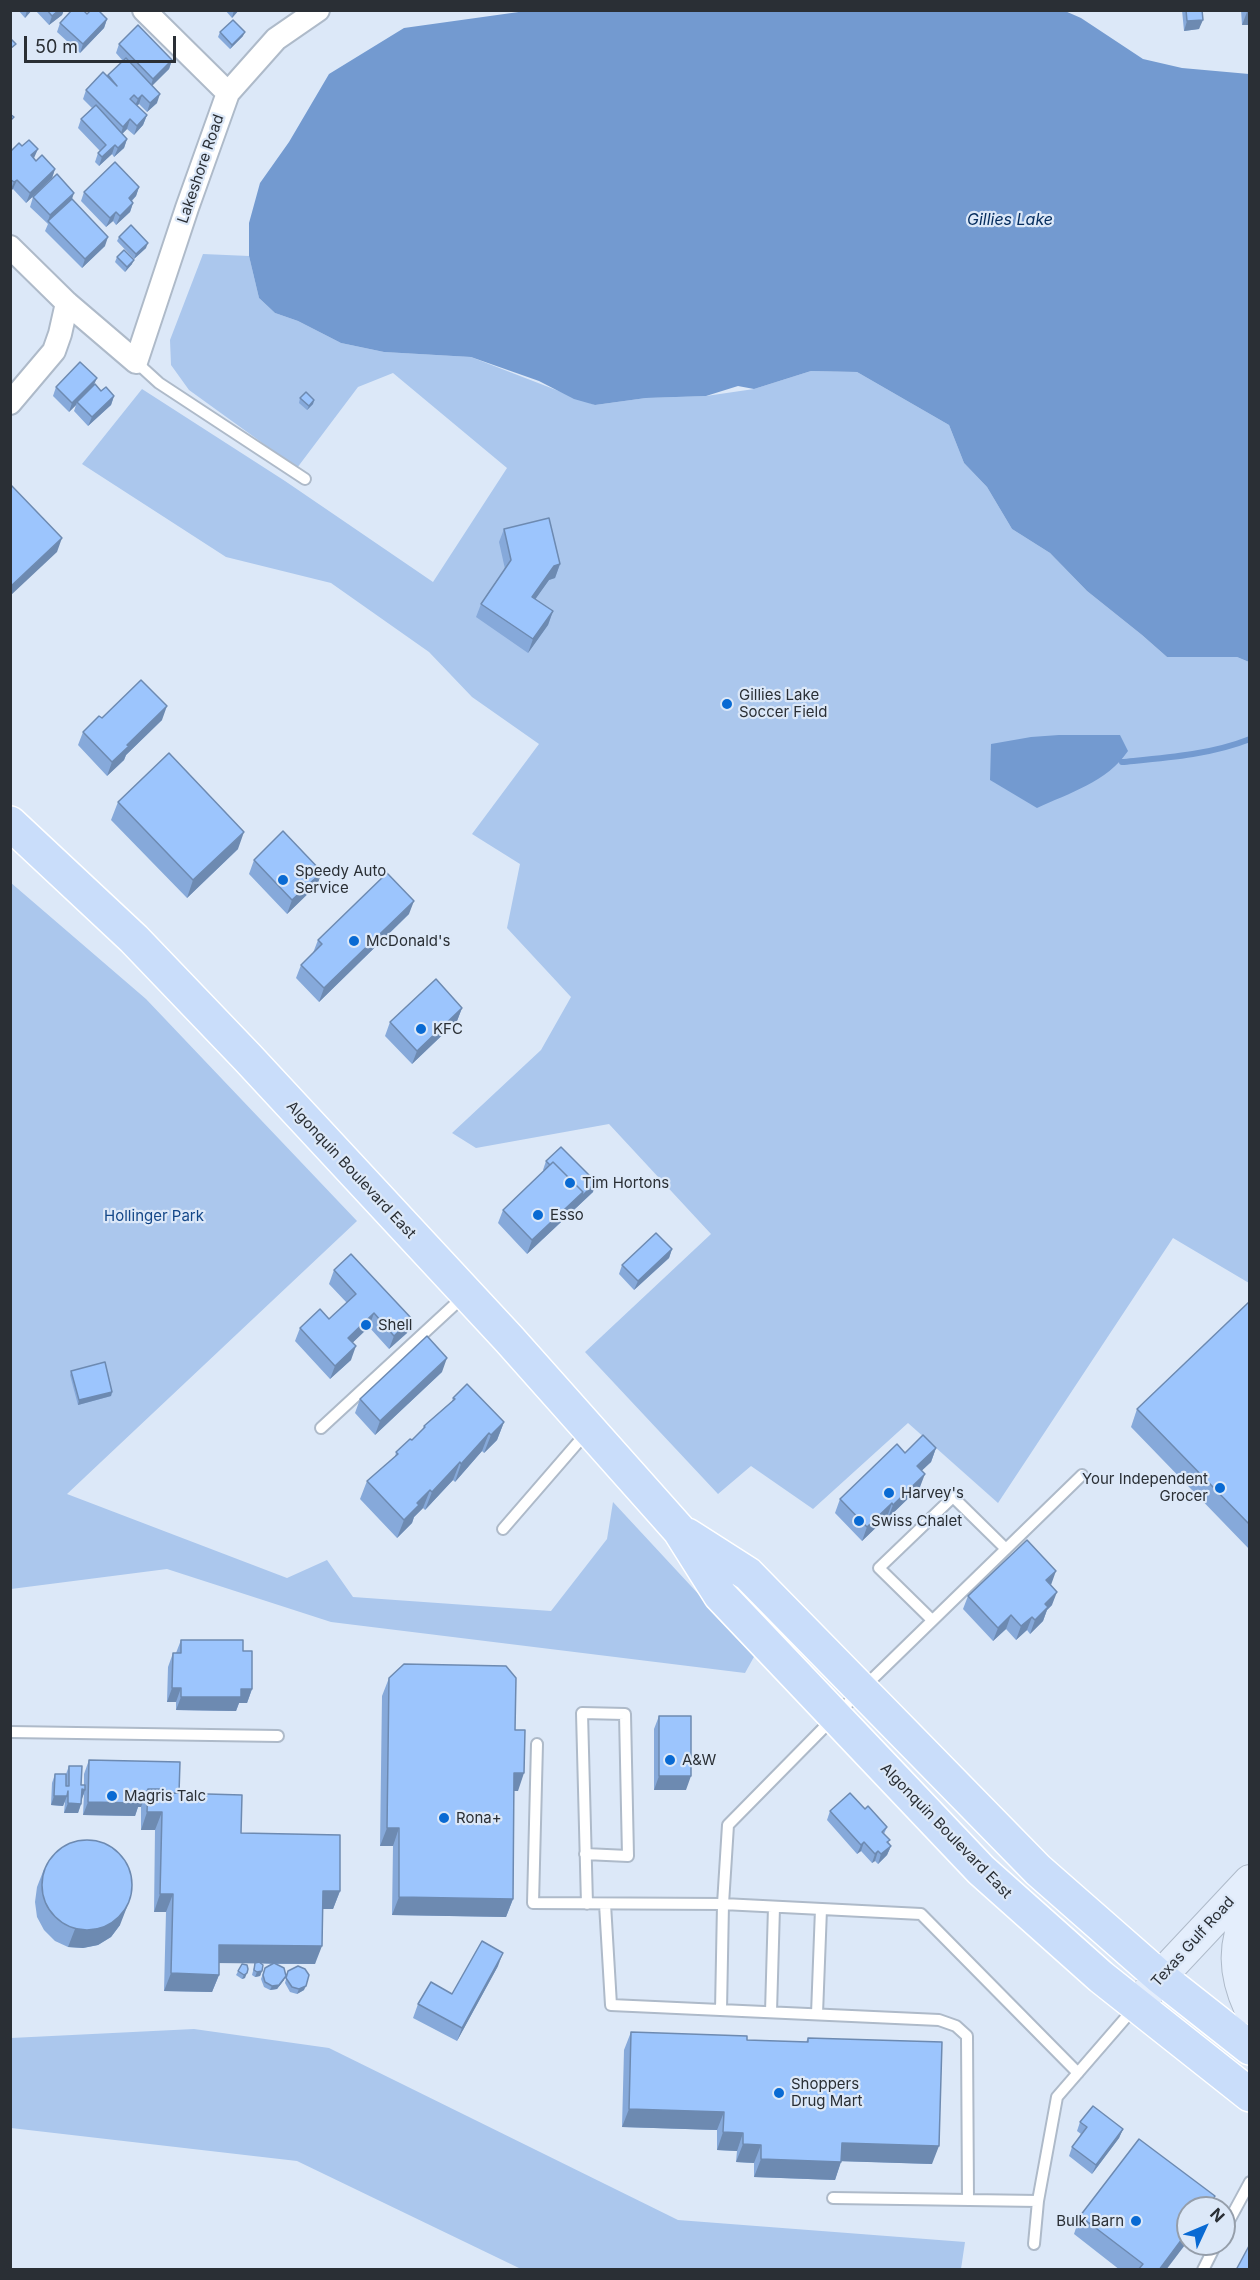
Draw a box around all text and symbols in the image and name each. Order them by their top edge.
scale bar [27,24,178,62]
text: 50 m [35,36,78,57]
street label: Lakeshore Road [174,112,228,226]
water label: Gillies Lake [967,210,1053,230]
place label: Gillies Lake Soccer Field [739,686,827,721]
marker: Gillies Lake Soccer Field [720,697,734,711]
place label: Speedy Auto Service [295,862,386,897]
marker: Speedy Auto Service [276,873,290,887]
place label: McDonald's [366,932,450,950]
marker: McDonald's [347,934,361,948]
place label: KFC [433,1020,463,1038]
marker: KFC [414,1022,428,1036]
street label: Algonquin Boulevard East [283,1098,419,1242]
place label: Tim Hortons [582,1174,669,1192]
marker: Tim Hortons [563,1176,577,1190]
place label: Esso [550,1206,584,1224]
park label: Hollinger Park [104,1207,204,1225]
marker: Esso [531,1208,545,1222]
place label: Shell [378,1316,413,1334]
marker: Shell [359,1318,373,1332]
place label: Your Independent Grocer [1082,1470,1208,1505]
marker: Your Independent Grocer [1213,1481,1227,1495]
place label: Harvey's [901,1484,964,1502]
marker: Harvey's [882,1486,896,1500]
place label: Swiss Chalet [871,1512,962,1530]
marker: Swiss Chalet [852,1514,866,1528]
place label: A&W [682,1751,716,1769]
marker: A&W [663,1753,677,1767]
street label: Algonquin Boulevard East [877,1759,1015,1903]
place label: Magris Talc [124,1787,206,1805]
marker: Magris Talc [105,1789,119,1803]
place label: Rona+ [456,1809,502,1827]
marker: Rona+ [437,1811,451,1825]
street label: Texas Gulf Road [1148,1893,1238,1991]
place label: Shoppers Drug Mart [791,2075,863,2110]
marker: Shoppers Drug Mart [772,2086,786,2100]
north arrow [1176,2196,1236,2256]
text: N [1206,2204,1229,2226]
place label: Bulk Barn [1056,2212,1124,2230]
marker: Bulk Barn [1129,2214,1143,2228]

